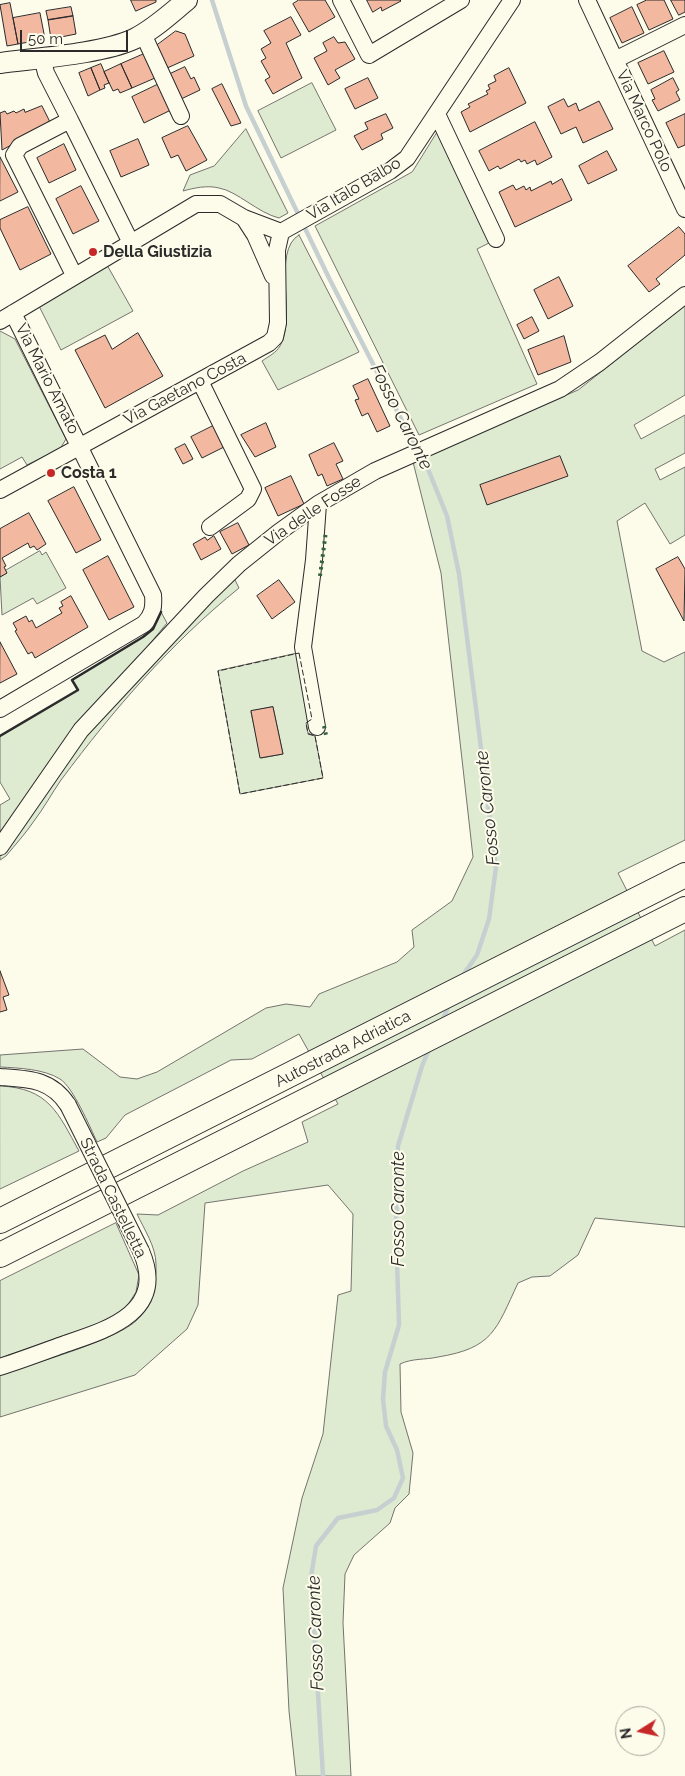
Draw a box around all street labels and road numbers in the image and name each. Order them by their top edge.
street label: Via Marco Polo [612,67,676,175]
street label: Via Italo Balbo [304,153,404,225]
street label: Via Mario Amato [11,321,83,437]
street label: Via Gaetano Costa [120,349,250,429]
street label: Via delle Fosse [261,472,365,550]
street label: Autostrada Adriatica [272,1006,414,1092]
street label: Strada Castelletta [76,1135,150,1261]

